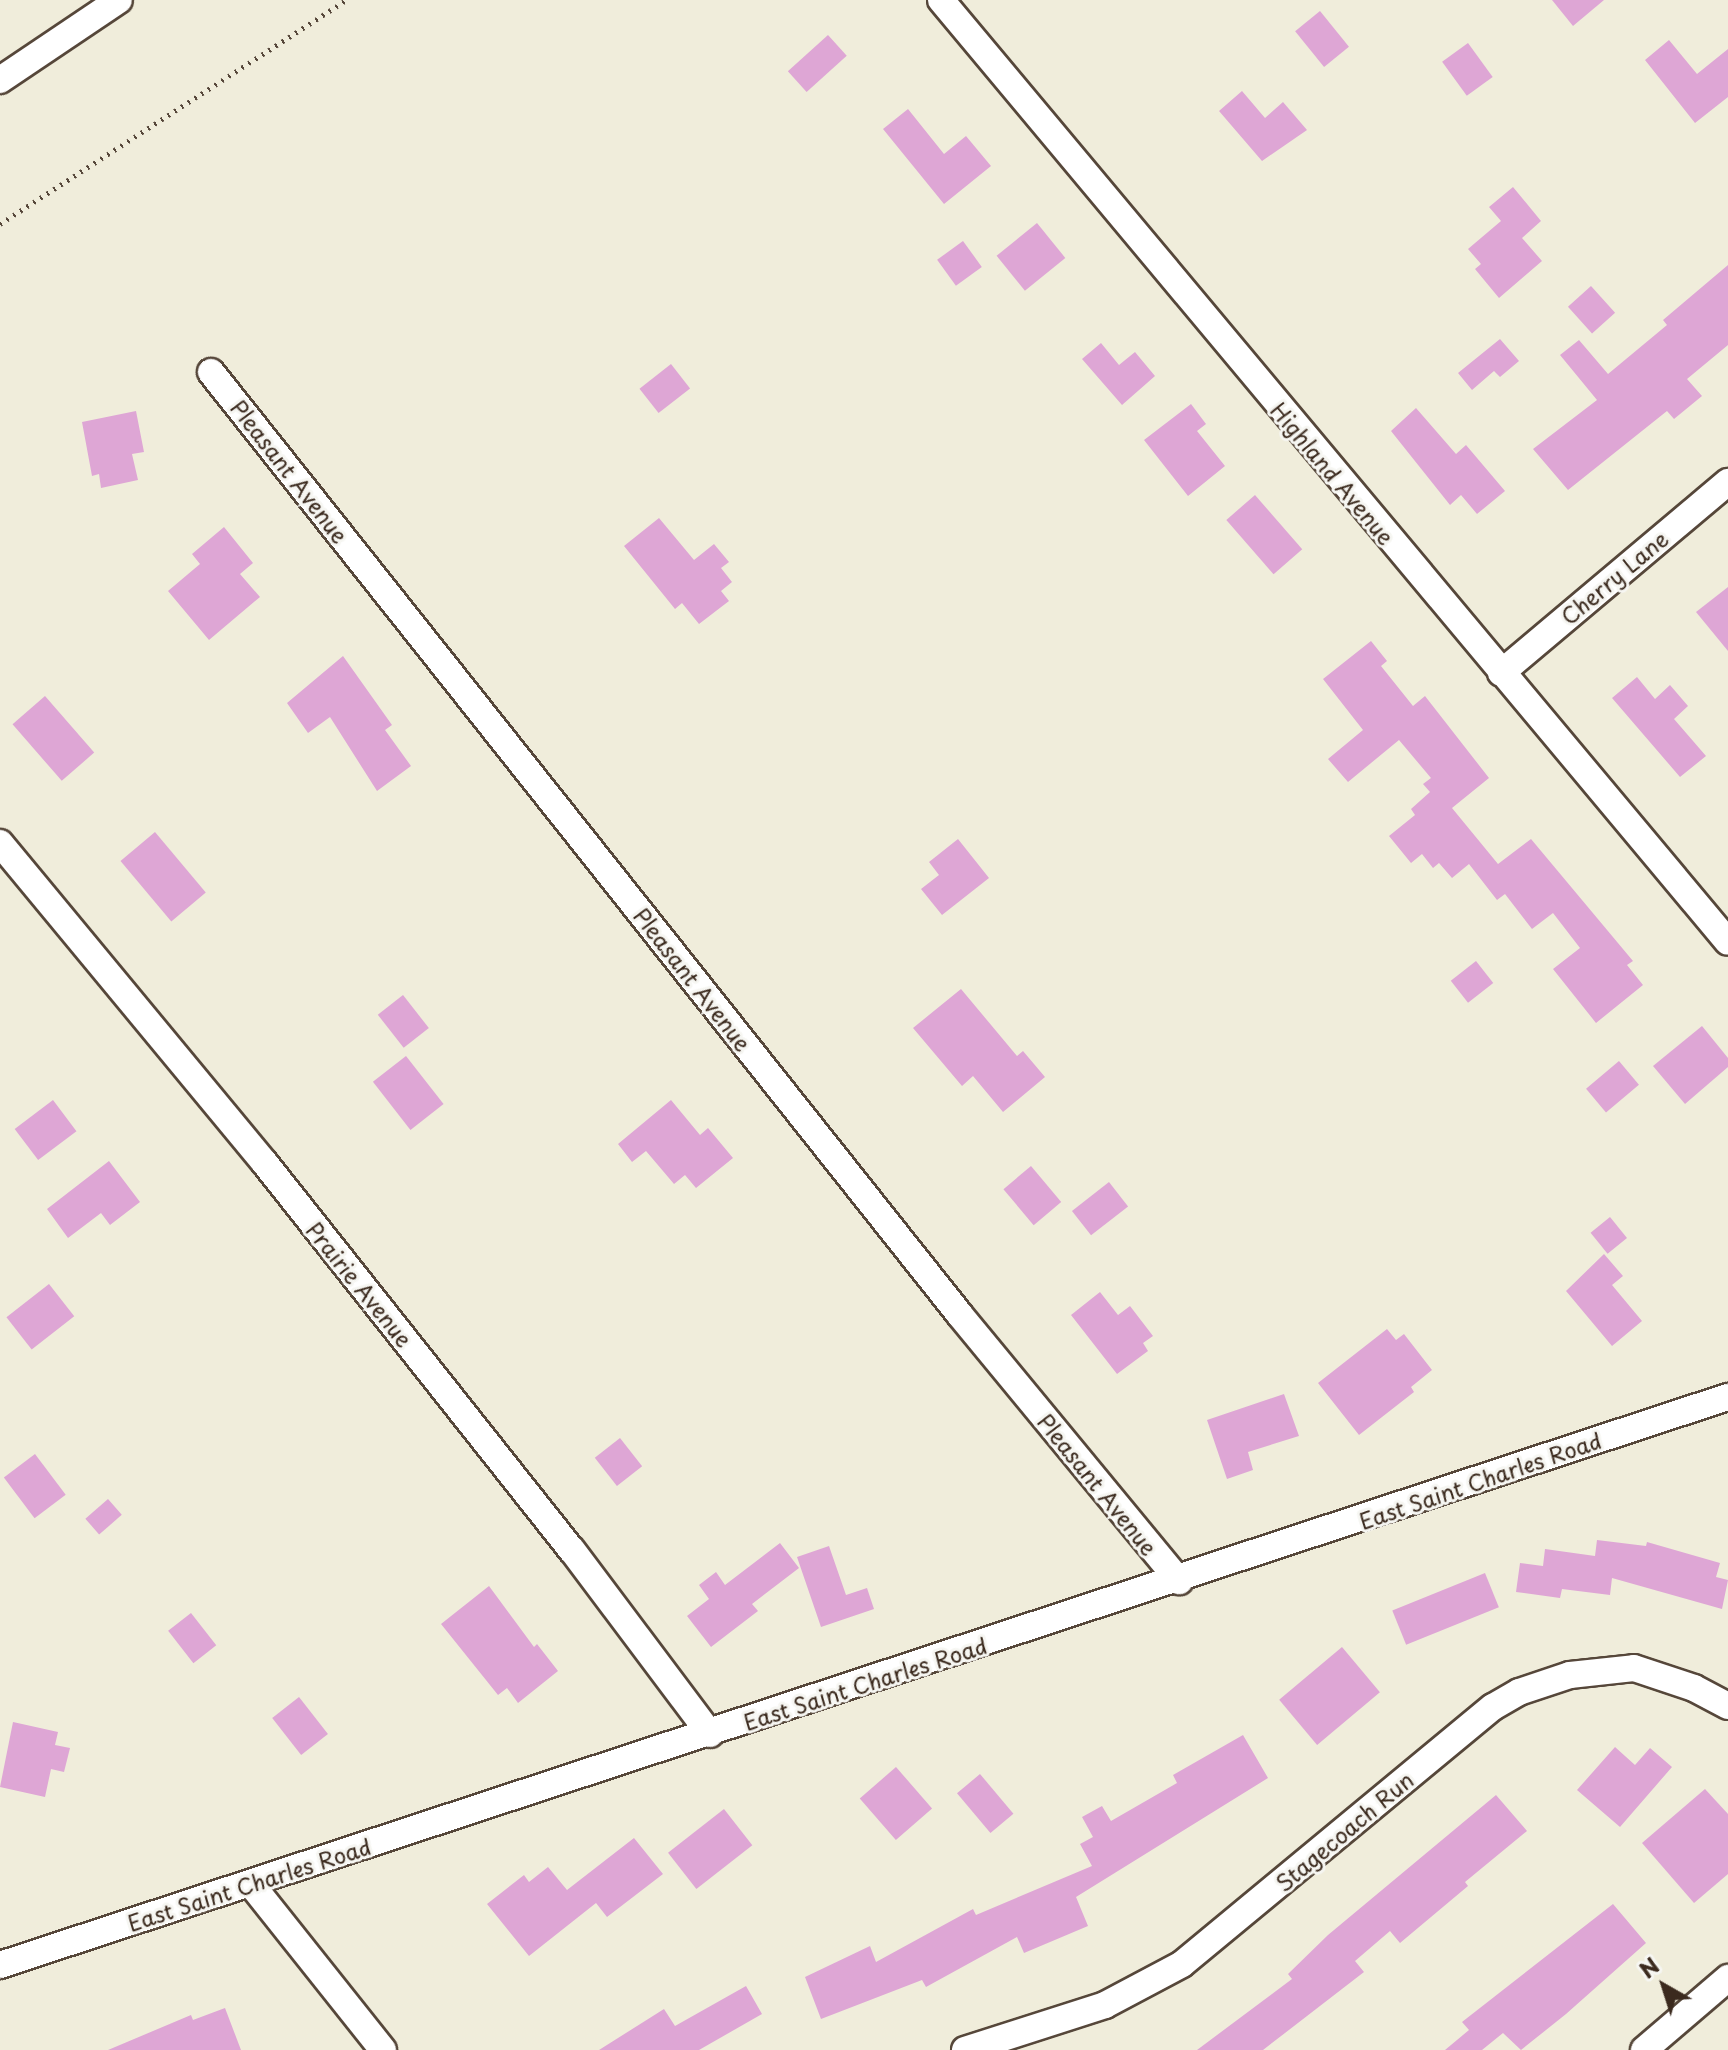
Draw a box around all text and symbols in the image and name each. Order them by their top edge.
street label: Pleasant Avenue [226,394,354,548]
street label: Highland Avenue [1266,397,1400,549]
street label: Cherry Lane [1555,524,1673,630]
street label: Pleasant Avenue [629,902,757,1056]
street label: Prairie Avenue [301,1216,419,1352]
street label: Pleasant Avenue [1033,1408,1163,1560]
street label: East Saint Charles Road [1355,1426,1605,1534]
street label: East Saint Charles Road [739,1631,991,1735]
street label: Stagecoach Run [1270,1766,1418,1896]
street label: East Saint Charles Road [123,1832,375,1936]
north arrow [1624,1946,1704,2026]
text: N [1631,1949,1666,1985]

